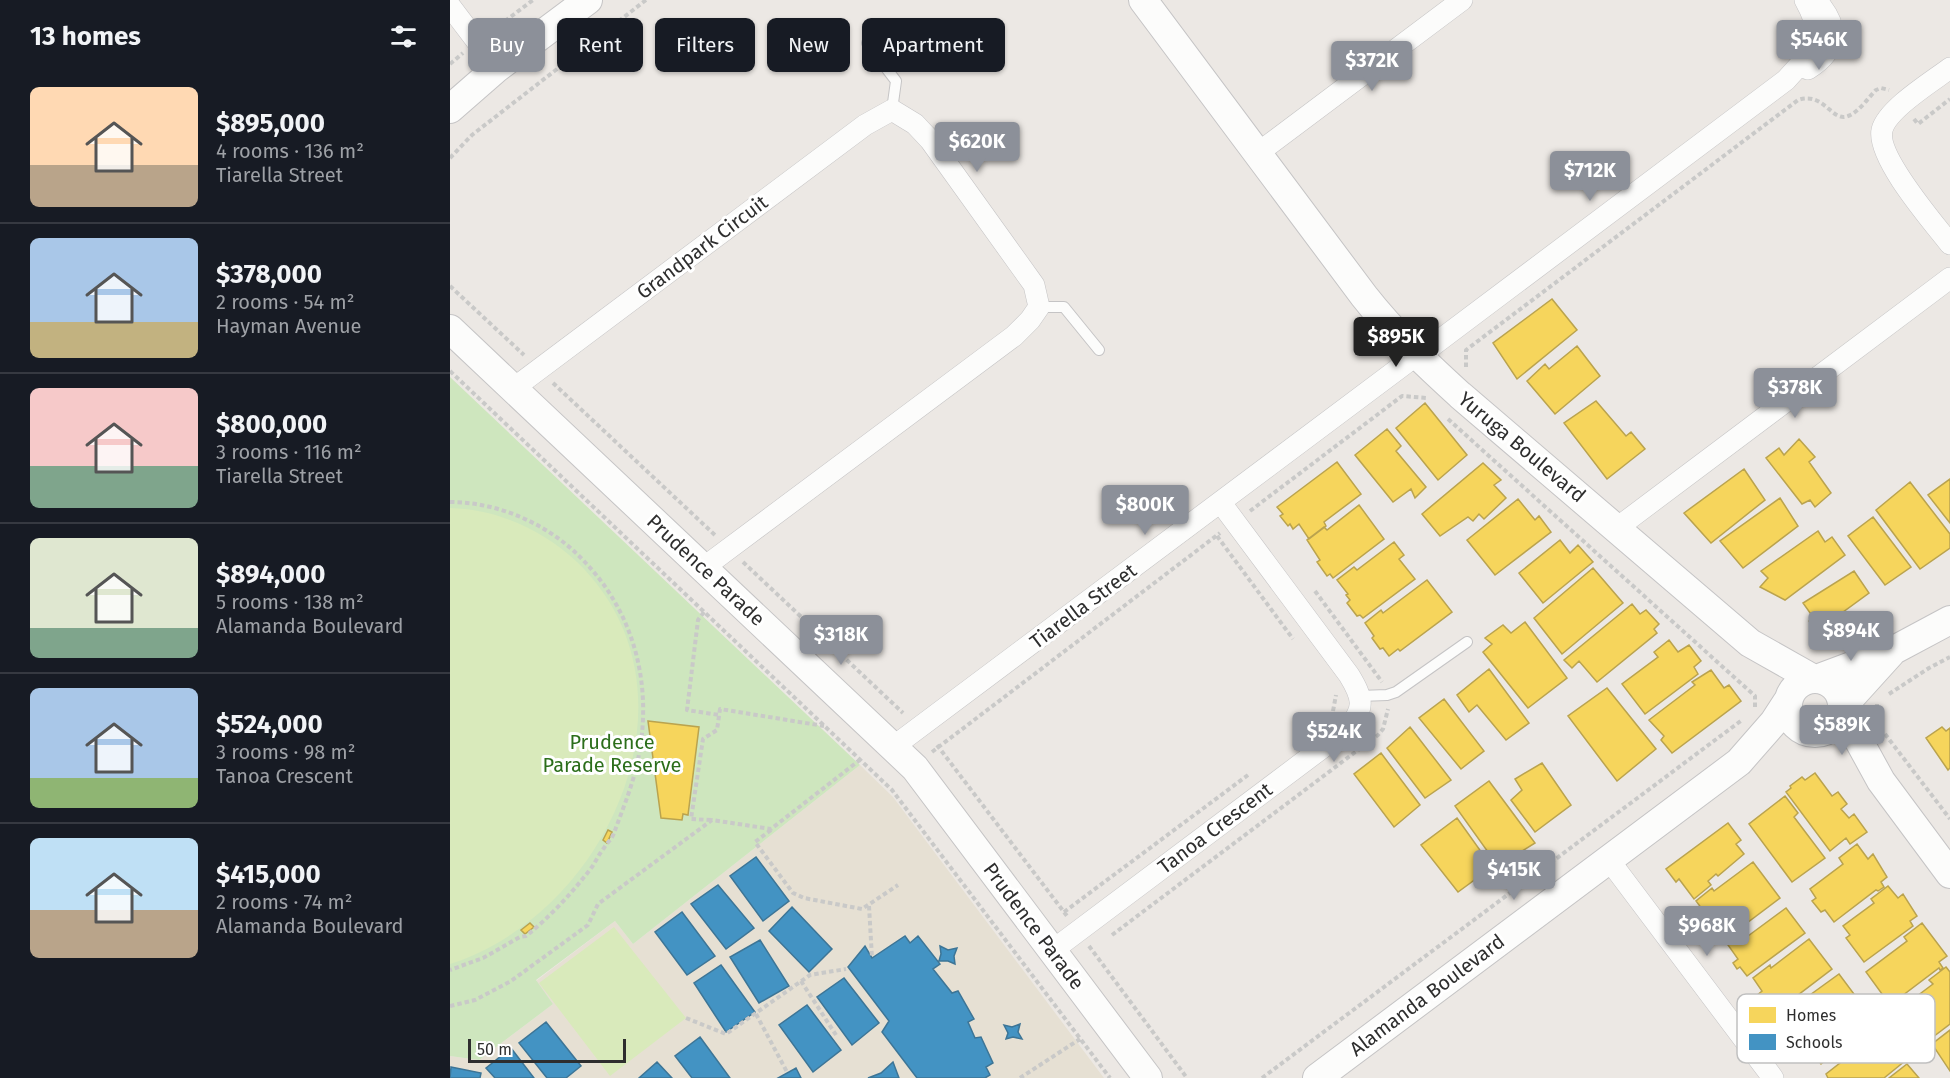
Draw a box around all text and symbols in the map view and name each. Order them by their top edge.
chip: Buy [468,18,545,72]
chip: Rent [557,18,643,72]
chip: Filters [655,18,755,72]
chip: New [767,18,850,72]
chip: Apartment [862,18,1005,72]
icon: filters [387,20,420,53]
pin: $546K [1777,20,1861,71]
text: 13 homes [30,21,141,52]
text: $546K [1791,27,1847,51]
pin: $372K [1330,41,1414,92]
text: $372K [1345,48,1399,72]
text: $895,000 [216,108,325,139]
icon: home [78,111,150,183]
pin: $620K [935,122,1019,173]
text: $620K [949,129,1005,153]
text: 4 rooms · 136 m² [216,139,364,163]
pin: $712K [1548,151,1632,202]
text: $712K [1564,158,1616,182]
text: Tiarella Street [216,163,343,187]
street label: Grandpark Circuit [632,189,773,304]
text: $378,000 [216,259,322,290]
icon: home [78,262,150,334]
text: 2 rooms · 54 m² [216,290,355,314]
text: Hayman Avenue [216,314,361,338]
pin: $895K [1354,317,1438,368]
text: $895K [1368,324,1424,348]
pin: $378K [1753,368,1837,419]
text: $378K [1768,375,1822,399]
street label: Yuruga Boulevard [1453,387,1591,507]
text: $800,000 [216,409,327,440]
icon: home [78,412,150,484]
text: 3 rooms · 116 m² [216,440,362,464]
text: Tiarella Street [216,464,343,488]
pin: $800K [1103,485,1187,536]
text: $800K [1116,492,1174,516]
street label: Prudence Parade [642,509,770,631]
street label: Tiarella Street [1025,558,1142,654]
text: $894,000 [216,559,325,590]
icon: home [78,562,150,634]
text: 5 rooms · 138 m² [216,590,364,614]
pin: $894K [1809,611,1893,662]
text: Alamanda Boulevard [216,614,404,638]
pin: $318K [799,615,883,666]
text: $894K [1822,618,1880,642]
text: $318K [814,622,868,646]
pin: $589K [1800,705,1884,756]
text: $524,000 [216,709,323,740]
icon: home [78,712,150,784]
pin: $524K [1292,712,1376,763]
text: $589K [1814,712,1870,736]
text: $524K [1306,719,1362,743]
park label: Prudence Parade Reserve [543,730,681,777]
text: 3 rooms · 98 m² [216,740,356,764]
text: Tanoa Crescent [216,764,353,788]
street label: Tanoa Crescent [1153,777,1277,879]
pin: $415K [1472,850,1556,901]
text: $415K [1487,857,1541,881]
street label: Prudence Parade [978,858,1090,994]
text: $415,000 [216,859,321,890]
icon: home [78,862,150,934]
text: 2 rooms · 74 m² [216,890,353,914]
pin: $968K [1665,906,1749,957]
text: $968K [1678,913,1736,937]
text: Alamanda Boulevard [216,914,404,938]
street label: Alamanda Boulevard [1345,929,1509,1061]
legend [1737,994,1935,1063]
text: Homes [1786,1006,1836,1025]
text: Schools [1786,1033,1843,1052]
scale bar [468,1036,626,1064]
text: 50 m [477,1040,512,1059]

